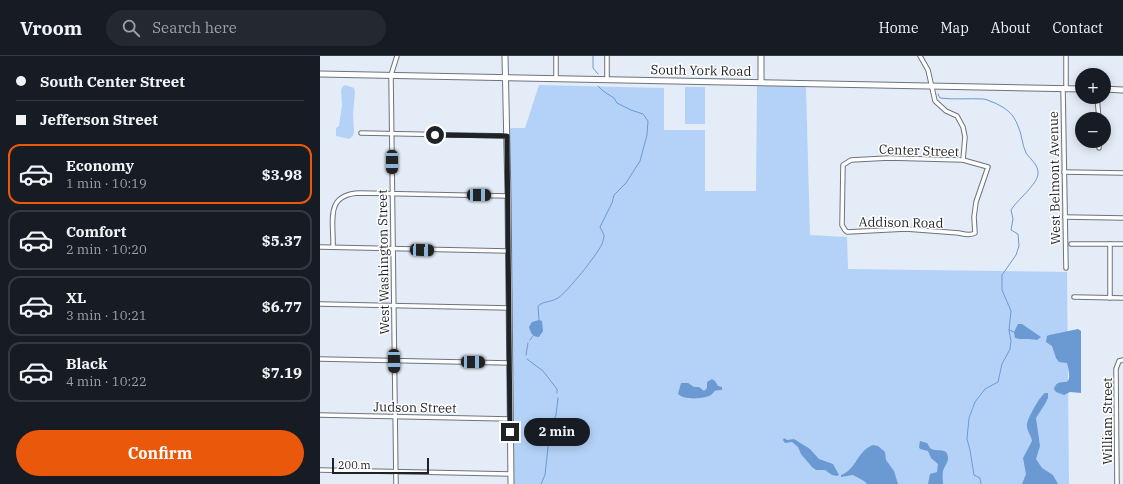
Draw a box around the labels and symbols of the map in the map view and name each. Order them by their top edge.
street label: South York Road [650,61,752,80]
street label: West Belmont Avenue [1045,111,1064,245]
route start [426,126,444,144]
street label: Center Street [878,141,960,160]
car [386,150,398,174]
street label: West Washington Street [374,189,393,335]
car [467,189,491,201]
street label: Addison Road [858,213,944,232]
car [410,244,434,256]
car [388,349,400,373]
car [461,356,485,368]
street label: William Street [1099,377,1116,465]
street label: Judson Street [373,398,457,417]
callout: 2 min [524,418,590,446]
route end [501,423,519,441]
scale bar [332,456,429,475]

